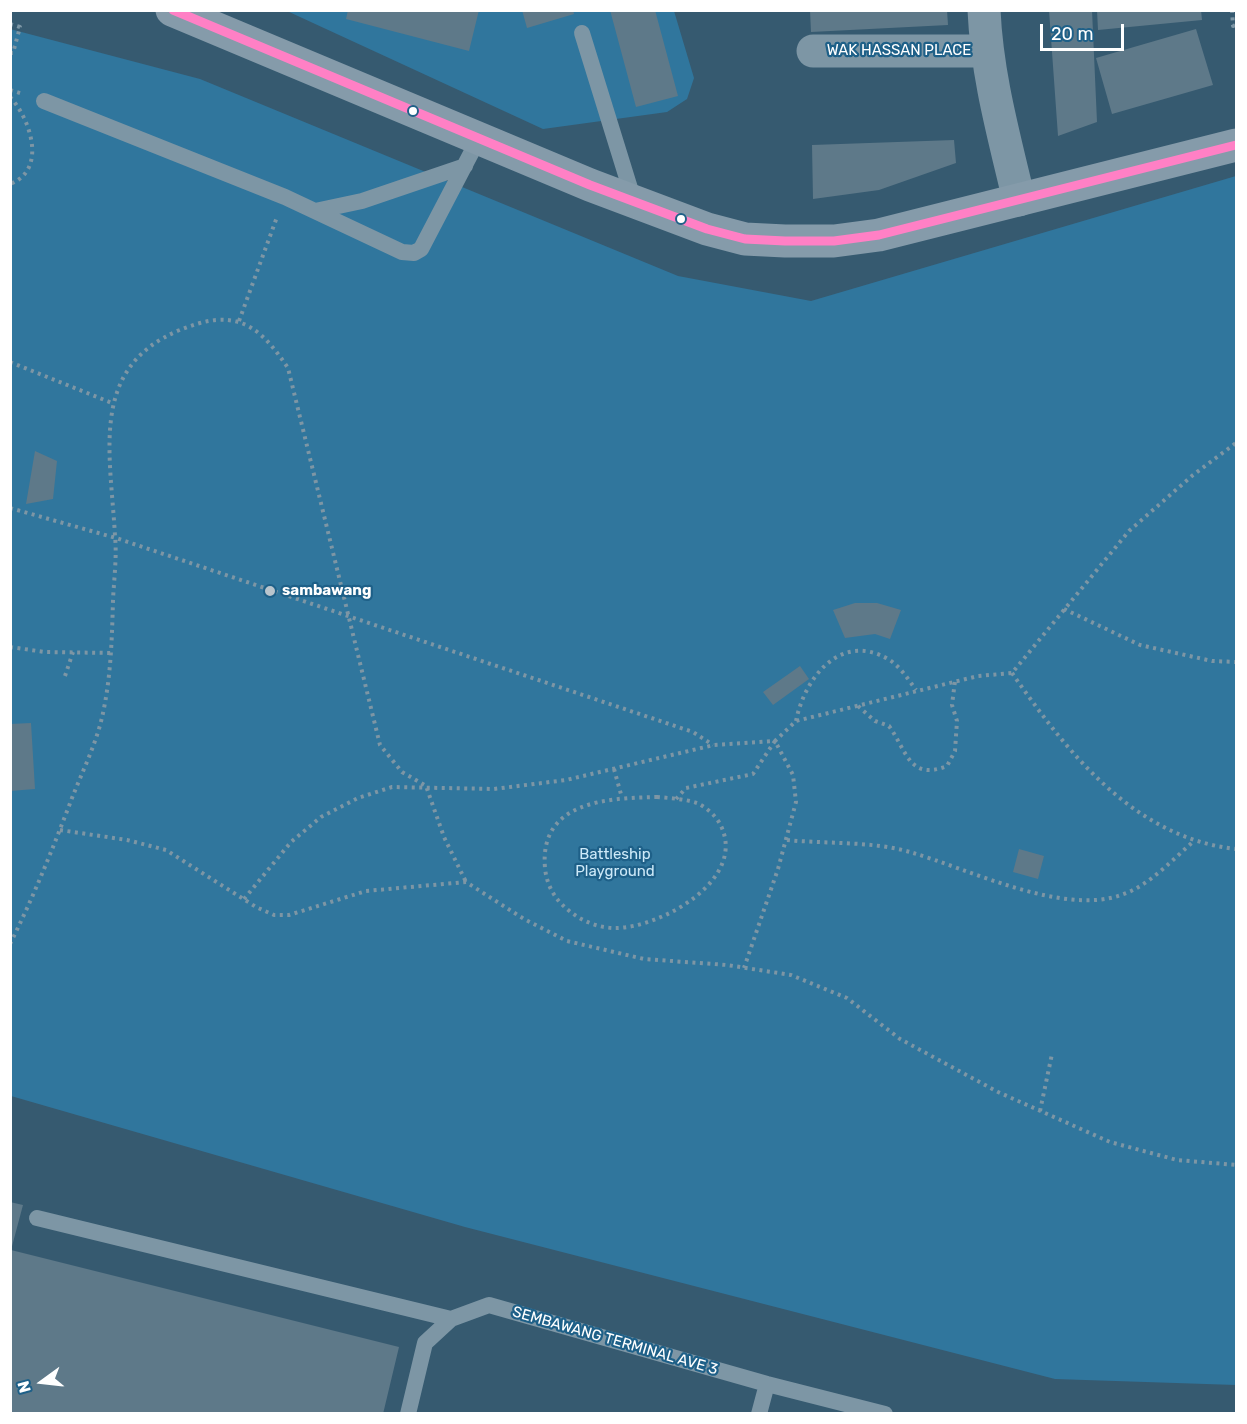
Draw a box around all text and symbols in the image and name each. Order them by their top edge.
scale bar [1043,12,1127,50]
text: 20 m [1051,23,1093,45]
street label: WAK HASSAN PLACE [827,42,971,60]
unlabelled marker [407,105,419,117]
unlabelled marker [675,213,687,225]
place label: sambawang [282,582,371,600]
marker: sambawang [263,584,277,598]
park label: Battleship Playground [575,846,655,881]
street label: SEMBAWANG TERMINAL AVE 3 [510,1303,720,1379]
north arrow [12,1352,72,1412]
text: N [13,1379,35,1395]

